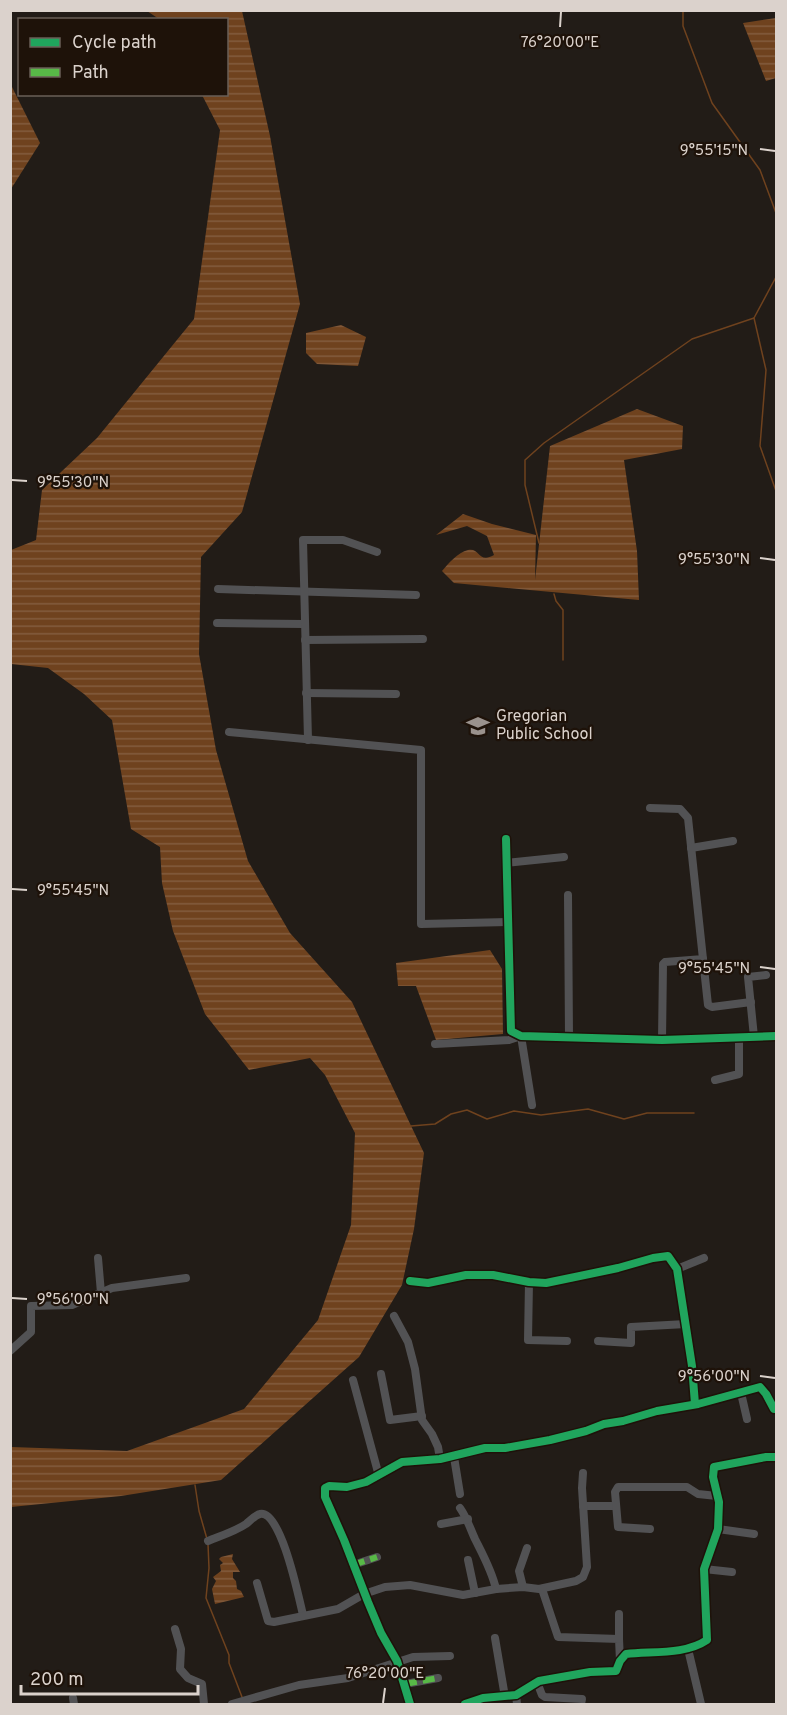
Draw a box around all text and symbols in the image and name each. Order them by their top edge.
legend [18,18,228,96]
text: Cycle path [72,32,157,55]
text: 76°20'00"E [521,34,599,53]
text: Path [72,62,109,85]
text: 9°55'15"N [680,142,748,161]
text: 9°55'30"N [37,474,109,493]
text: 9°55'30"N [678,551,750,570]
place label: Gregorian Public School [496,707,593,745]
school or university icon: Gregorian Public School [465,713,491,739]
text: 9°55'45"N [37,882,109,901]
text: 9°55'45"N [678,960,750,979]
text: 9°56'00"N [37,1291,109,1310]
text: 9°56'00"N [678,1368,750,1387]
scale bar [21,1658,198,1696]
text: 76°20'00"E [346,1665,424,1684]
text: 200 m [30,1669,83,1692]

